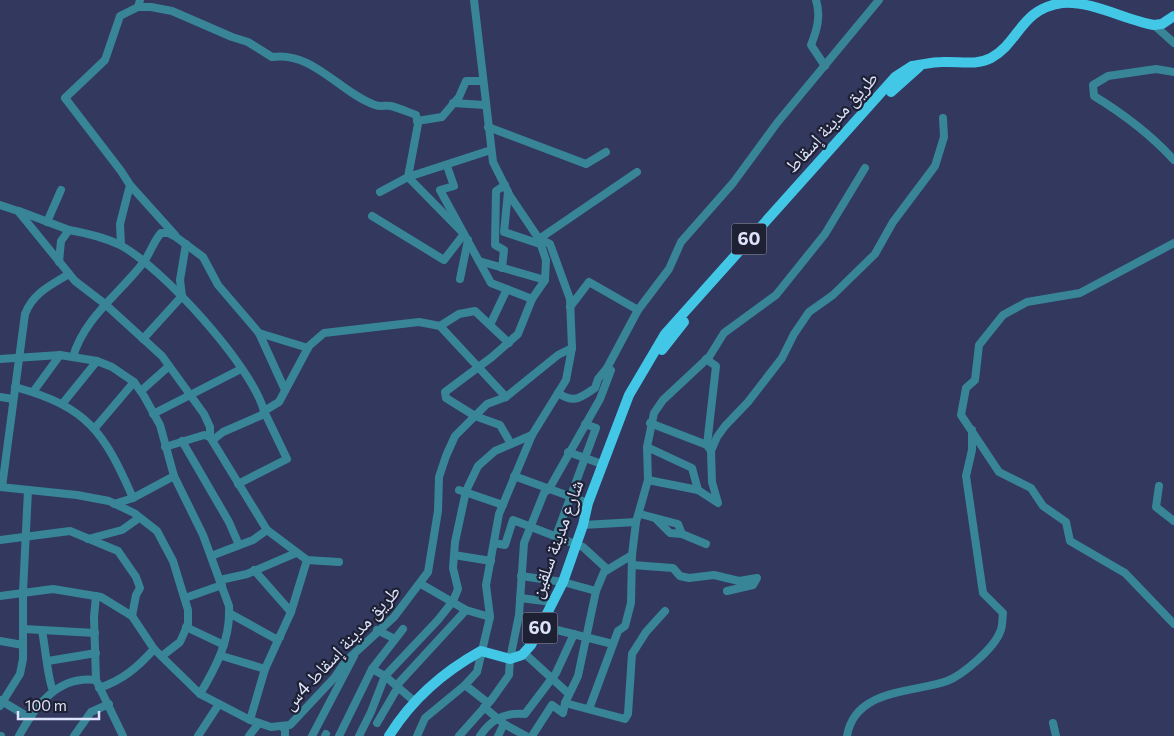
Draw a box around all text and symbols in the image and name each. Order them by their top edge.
street label: طريق مدينة إسقاط [779,66,884,179]
road number: 60 [732,223,766,254]
street label: شارع مدينة سلقين [523,477,589,601]
street label: طريق مدينة إسقاط 4س [277,579,407,716]
road number: 60 [522,612,558,644]
scale bar [18,688,99,720]
text: 100 m [25,696,67,714]

